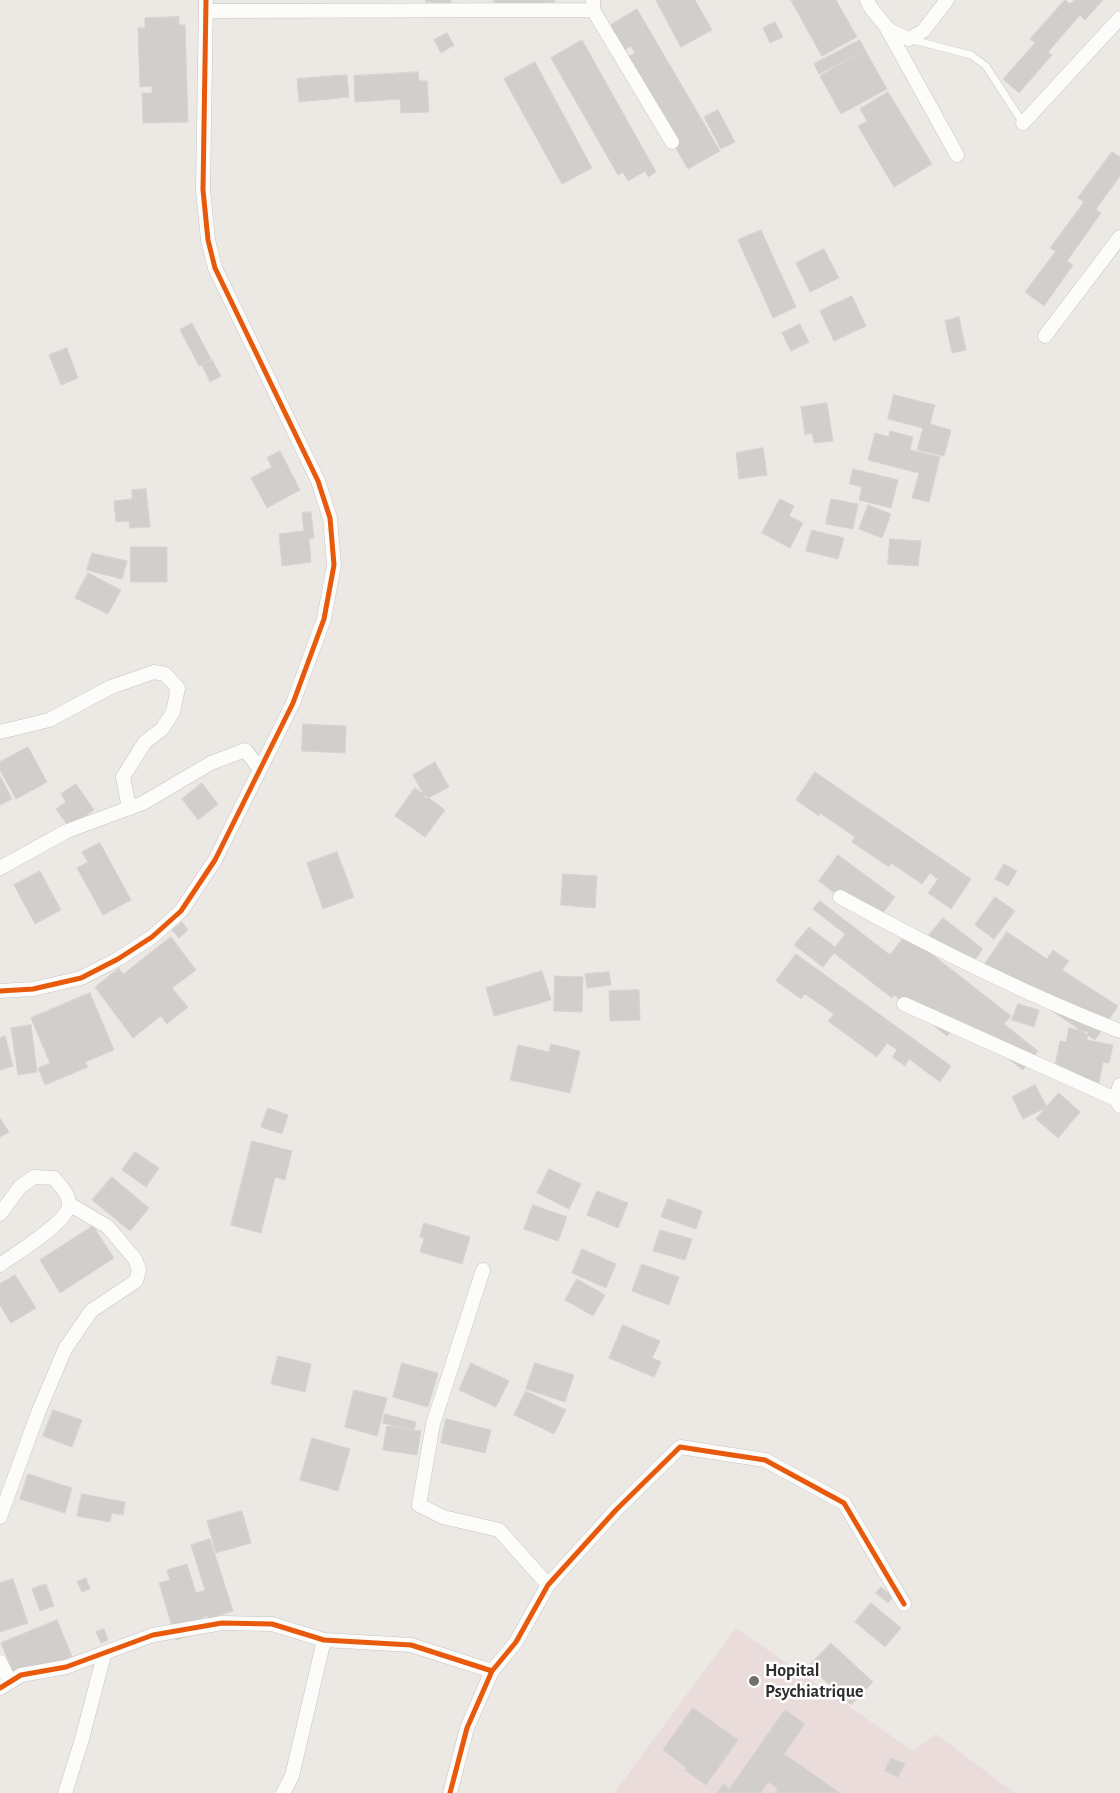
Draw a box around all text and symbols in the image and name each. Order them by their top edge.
place label: Hopital Psychiatrique [765,1660,864,1702]
marker: Hopital Psychiatrique [747,1674,761,1688]

